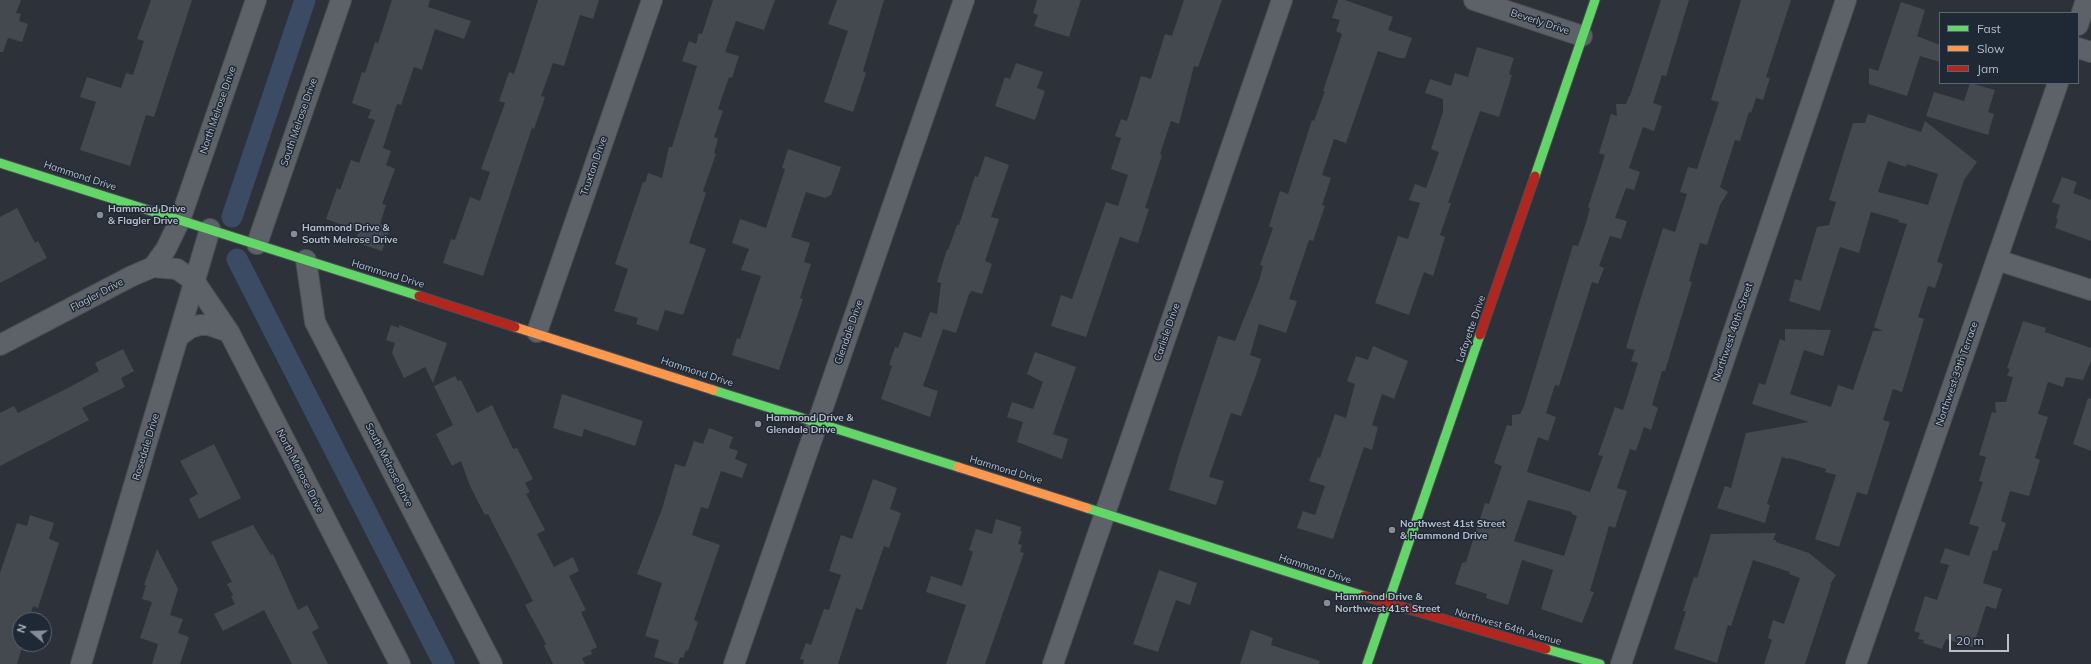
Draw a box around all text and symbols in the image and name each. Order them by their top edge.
street label: Beverly Drive [1509,7,1571,37]
legend [1939,12,2079,84]
text: Fast [1977,21,2001,36]
text: Slow [1977,41,2005,56]
text: Jam [1977,61,1999,76]
street label: North Melrose Drive [197,65,239,155]
street label: South Melrose Drive [278,76,320,168]
street label: Truxton Drive [578,135,610,197]
street label: Hammond Drive [42,159,118,193]
place label: Hammond Drive & Flagler Drive [108,203,186,226]
marker: Hammond Drive & Flagler Drive [95,210,105,220]
place label: Hammond Drive & South Melrose Drive [302,222,398,246]
marker: Hammond Drive & South Melrose Drive [289,229,299,239]
street label: Hammond Drive [350,257,426,291]
street label: Flagler Drive [68,276,126,314]
street label: Northwest 40th Street [1711,281,1755,383]
street label: Lafayette Drive [1454,294,1488,364]
street label: Glendale Drive [832,298,866,366]
street label: Carlisle Drive [1151,301,1183,363]
street label: Northwest 39th Terrace [1933,320,1981,428]
street label: Hammond Drive [659,355,735,389]
street label: Rosedale Drive [130,412,162,482]
place label: Hammond Drive & Glendale Drive [766,412,853,436]
marker: Hammond Drive & Glendale Drive [753,419,763,429]
street label: South Melrose Drive [363,421,415,509]
street label: North Melrose Drive [274,427,326,515]
street label: Hammond Drive [968,453,1044,487]
place label: Northwest 41st Street & Hammond Drive [1400,518,1505,542]
marker: Northwest 41st Street & Hammond Drive [1387,525,1397,535]
street label: Hammond Drive [1277,552,1353,586]
place label: Hammond Drive & Northwest 41st Street [1335,591,1440,614]
marker: Hammond Drive & Northwest 41st Street [1322,598,1332,608]
street label: Northwest 64th Avenue [1453,606,1563,648]
north arrow [12,612,52,652]
text: N [14,622,30,635]
scale bar [1951,626,2011,652]
text: 20 m [1956,633,1984,648]

